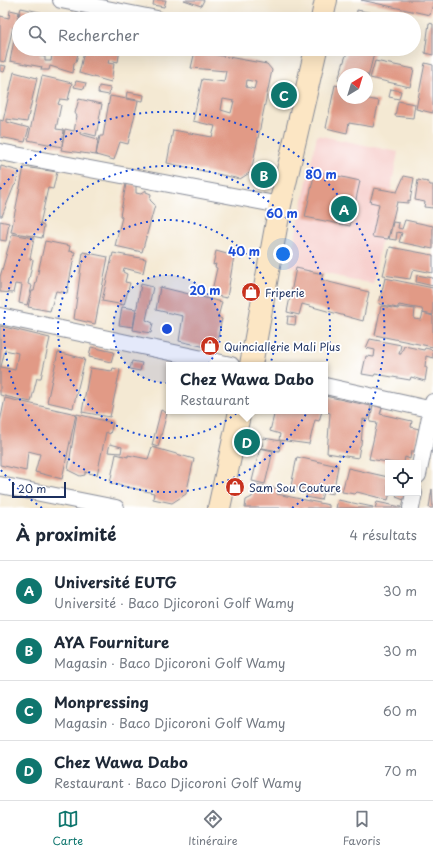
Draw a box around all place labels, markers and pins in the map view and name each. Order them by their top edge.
pin: C [271,80,297,110]
pin: B [251,160,277,190]
pin: A [331,194,357,224]
shop icon: Friperie [240,281,262,303]
place label: Friperie [265,284,305,301]
centre of rings [160,322,174,336]
shop icon: Quinciallerie Mali Plus [199,335,221,357]
place label: Quinciallerie Mali Plus [224,338,340,355]
pin: D [234,427,260,457]
shop icon: Sam Sou Couture [224,476,246,498]
place label: Sam Sou Couture [249,479,341,496]

